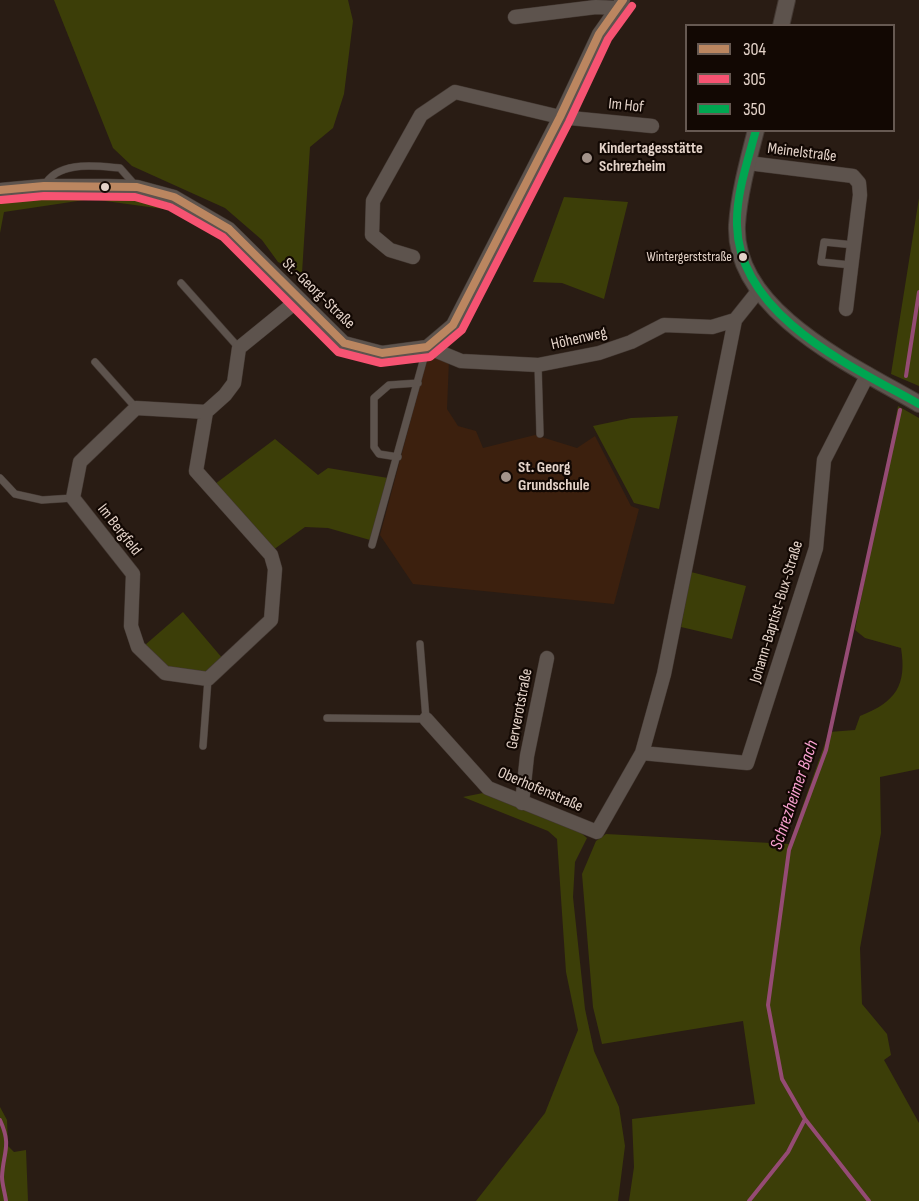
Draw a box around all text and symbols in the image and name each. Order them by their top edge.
legend [685,24,895,132]
text: 304 [743,39,766,60]
text: 305 [743,69,766,90]
street label: Im Hof [607,95,645,117]
text: 350 [743,99,766,120]
place label: Kindertagesstätte Schrezheim [599,139,703,177]
street label: Meinelstraße [766,139,838,167]
marker: Kindertagesstätte Schrezheim [580,151,594,165]
unlabelled marker [99,181,111,193]
place label: Wintergerststraße [647,249,732,265]
marker: Wintergerststraße [737,251,749,263]
street label: St.-Georg-Straße [278,254,358,334]
street label: Höhenweg [549,323,609,355]
place label: St. Georg Grundschule [518,458,590,496]
marker: St. Georg Grundschule [499,470,513,484]
street label: Im Bergfeld [93,500,145,560]
street label: Johann-Baptist-Bux-Straße [746,539,808,685]
street label: Gerverotstraße [503,667,537,751]
water label: Schrezheimer Bach [766,738,824,852]
street label: Oberhofenstraße [494,763,586,817]

